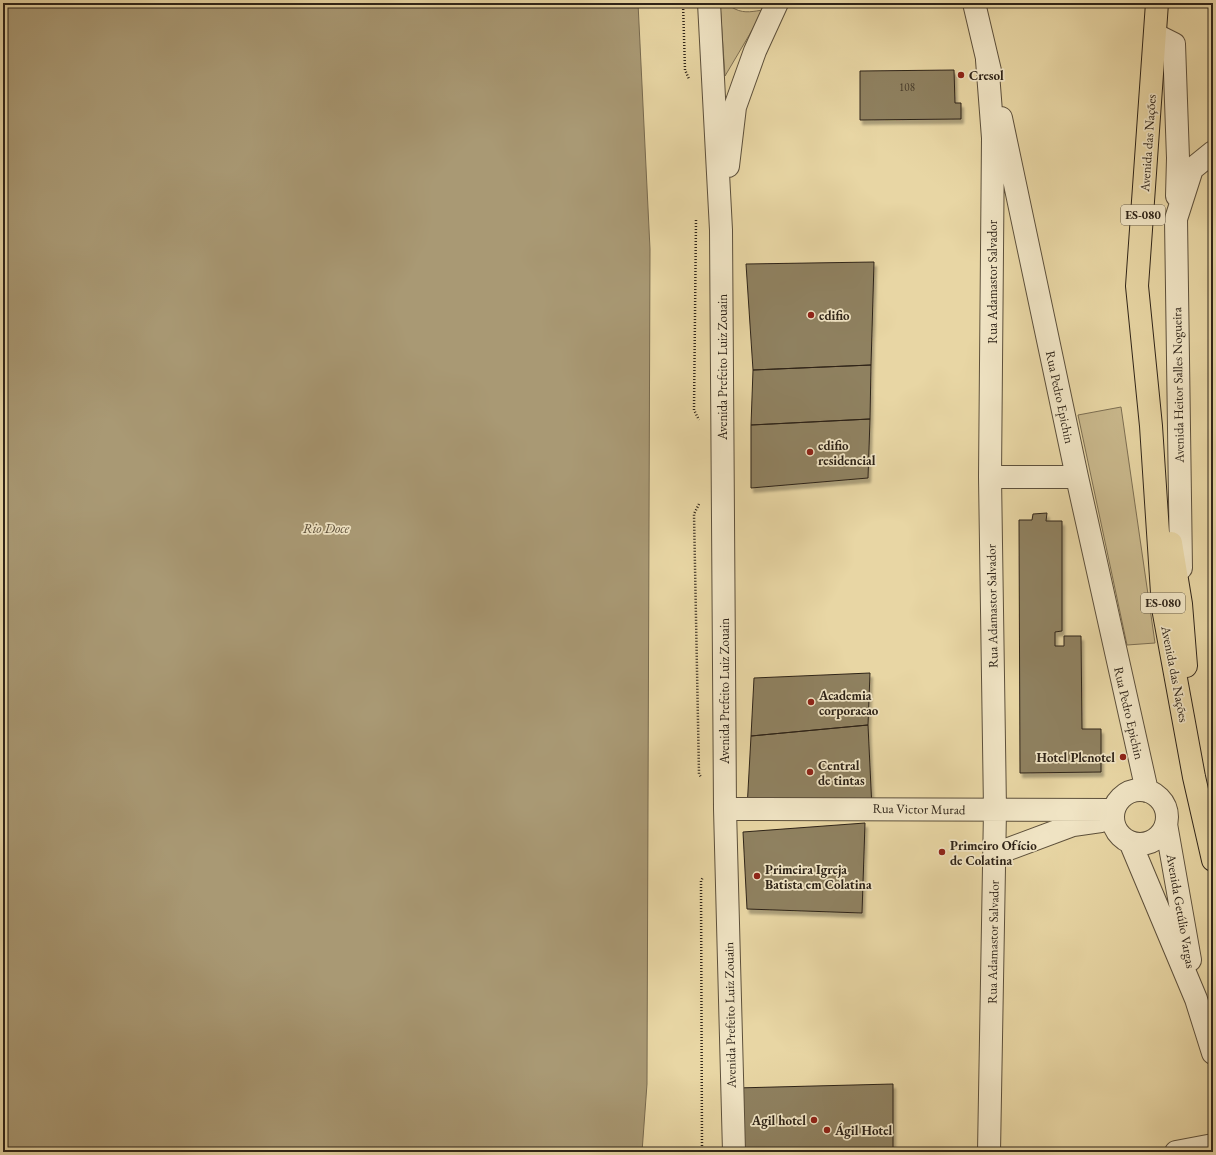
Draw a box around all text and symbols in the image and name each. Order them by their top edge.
place label: Cresol [969,67,1004,84]
marker: Cresol [956,70,966,80]
house number: 108 [899,80,915,94]
street label: Avenida das Nações [1136,94,1160,193]
road number: ES-080 [1121,205,1165,225]
street label: Rua Adamastor Salvador [984,219,1001,344]
street label: Avenida Prefeito Luiz Zouain [714,294,731,441]
street label: Avenida Heitor Salles Nogueira [1168,306,1188,464]
place label: edifio [819,307,850,324]
marker: edifio [806,310,816,320]
street label: Rua Pedro Epichin [1042,349,1078,445]
place label: edifio residencial [818,437,876,469]
marker: edifio residencial [805,447,815,457]
water label: Rio Doce [303,519,349,537]
street label: Rua Adamastor Salvador [982,543,1002,668]
road number: ES-080 [1141,593,1185,613]
street label: Avenida Prefeito Luiz Zouain [716,618,733,765]
street label: Avenida das Nações [1157,623,1193,724]
street label: Rua Pedro Epichin [1110,665,1148,761]
place label: Academia corporacao [818,687,879,719]
marker: Academia corporacao [806,697,816,707]
place label: Hotel Plenotel [1036,749,1115,766]
marker: Hotel Plenotel [1118,752,1128,762]
place label: Central de tintas [818,757,865,789]
marker: Central de tintas [805,767,815,777]
street label: Rua Victor Murad [872,800,966,818]
place label: Primeiro Ofício de Colatina [950,837,1037,869]
marker: Primeiro Ofício de Colatina [937,847,947,857]
street label: Avenida Getúlio Vargas [1162,852,1199,969]
place label: Primeira Igreja Batista em Colatina [765,861,872,893]
marker: Primeira Igreja Batista em Colatina [752,871,762,881]
street label: Rua Adamastor Salvador [983,879,1003,1004]
street label: Avenida Prefeito Luiz Zouain [720,942,740,1089]
place label: Agil hotel [751,1112,806,1129]
marker: Agil hotel [809,1115,819,1125]
place label: Ágil Hotel [834,1122,893,1139]
marker: Ágil Hotel [822,1125,832,1135]

